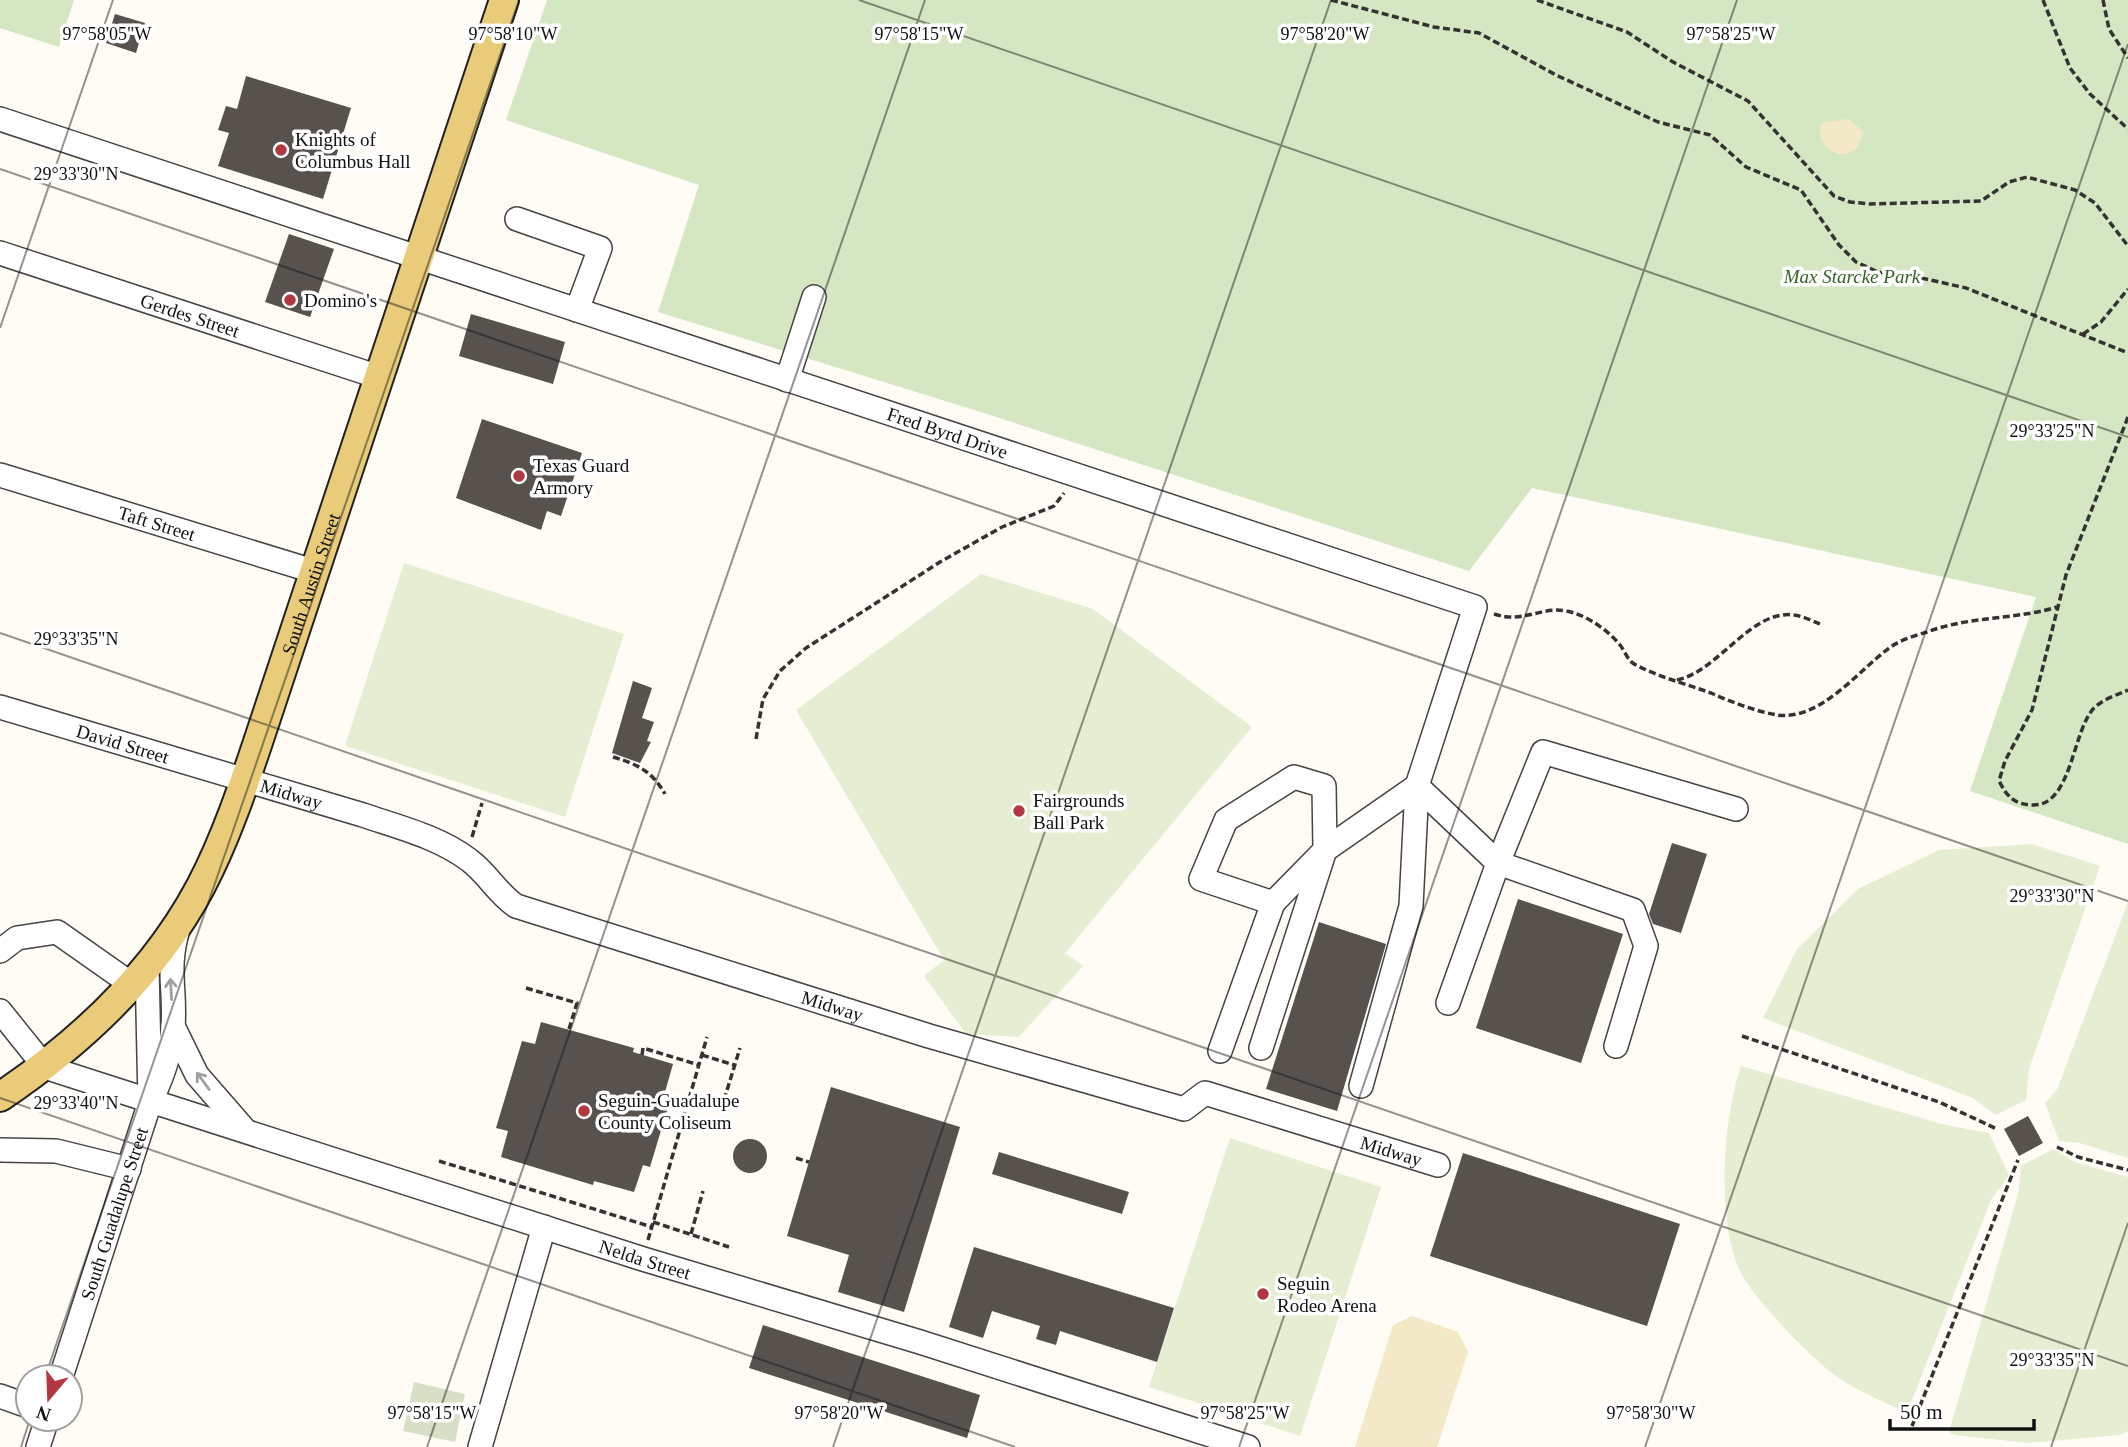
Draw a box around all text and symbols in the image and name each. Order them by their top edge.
text: 97°58'05"W [63,24,151,44]
text: 97°58'10"W [469,24,557,44]
text: 97°58'15"W [875,24,963,44]
text: 97°58'20"W [1281,24,1369,44]
text: 97°58'25"W [1687,24,1775,44]
place label: Knights of Columbus Hall [295,129,411,172]
marker: Knights of Columbus Hall [273,142,289,158]
text: 29°33'30"N [34,164,118,184]
park label: Max Starcke Park [1783,266,1921,287]
street label: Gerdes Street [138,289,243,341]
place label: Domino's [304,290,377,311]
marker: Domino's [282,292,298,308]
street label: Fred Byrd Drive [885,403,1010,462]
text: 29°33'25"N [2010,421,2094,441]
place label: Texas Guard Armory [533,455,630,498]
marker: Texas Guard Armory [511,468,527,484]
street label: Taft Street [116,501,199,545]
street label: South Austin Street [277,510,344,657]
text: 29°33'35"N [34,629,118,649]
street label: David Street [74,720,172,767]
street label: Midway [258,775,325,813]
place label: Fairgrounds Ball Park [1033,790,1124,833]
marker: Fairgrounds Ball Park [1011,803,1027,819]
text: 29°33'30"N [2010,886,2094,906]
one-way arrow [164,978,177,1001]
street label: Midway [799,986,866,1025]
one-way arrow [195,1073,210,1091]
place label: Seguin-Guadalupe County Coliseum [598,1090,739,1133]
text: 29°33'40"N [34,1093,118,1113]
marker: Seguin-Guadalupe County Coliseum [576,1103,592,1119]
street label: South Guadalupe Street [76,1124,152,1302]
street label: Midway [1358,1131,1425,1170]
street label: Nelda Street [597,1235,694,1283]
place label: Seguin Rodeo Arena [1277,1273,1377,1316]
marker: Seguin Rodeo Arena [1255,1286,1271,1302]
text: 29°33'35"N [2010,1350,2094,1370]
north arrow [14,1363,84,1433]
scale bar [1890,1388,2034,1432]
text: 50 m [1900,1400,1943,1424]
text: N [33,1401,54,1426]
text: 97°58'15"W [388,1403,476,1423]
text: 97°58'20"W [795,1403,883,1423]
text: 97°58'25"W [1201,1403,1289,1423]
text: 97°58'30"W [1607,1403,1695,1423]

